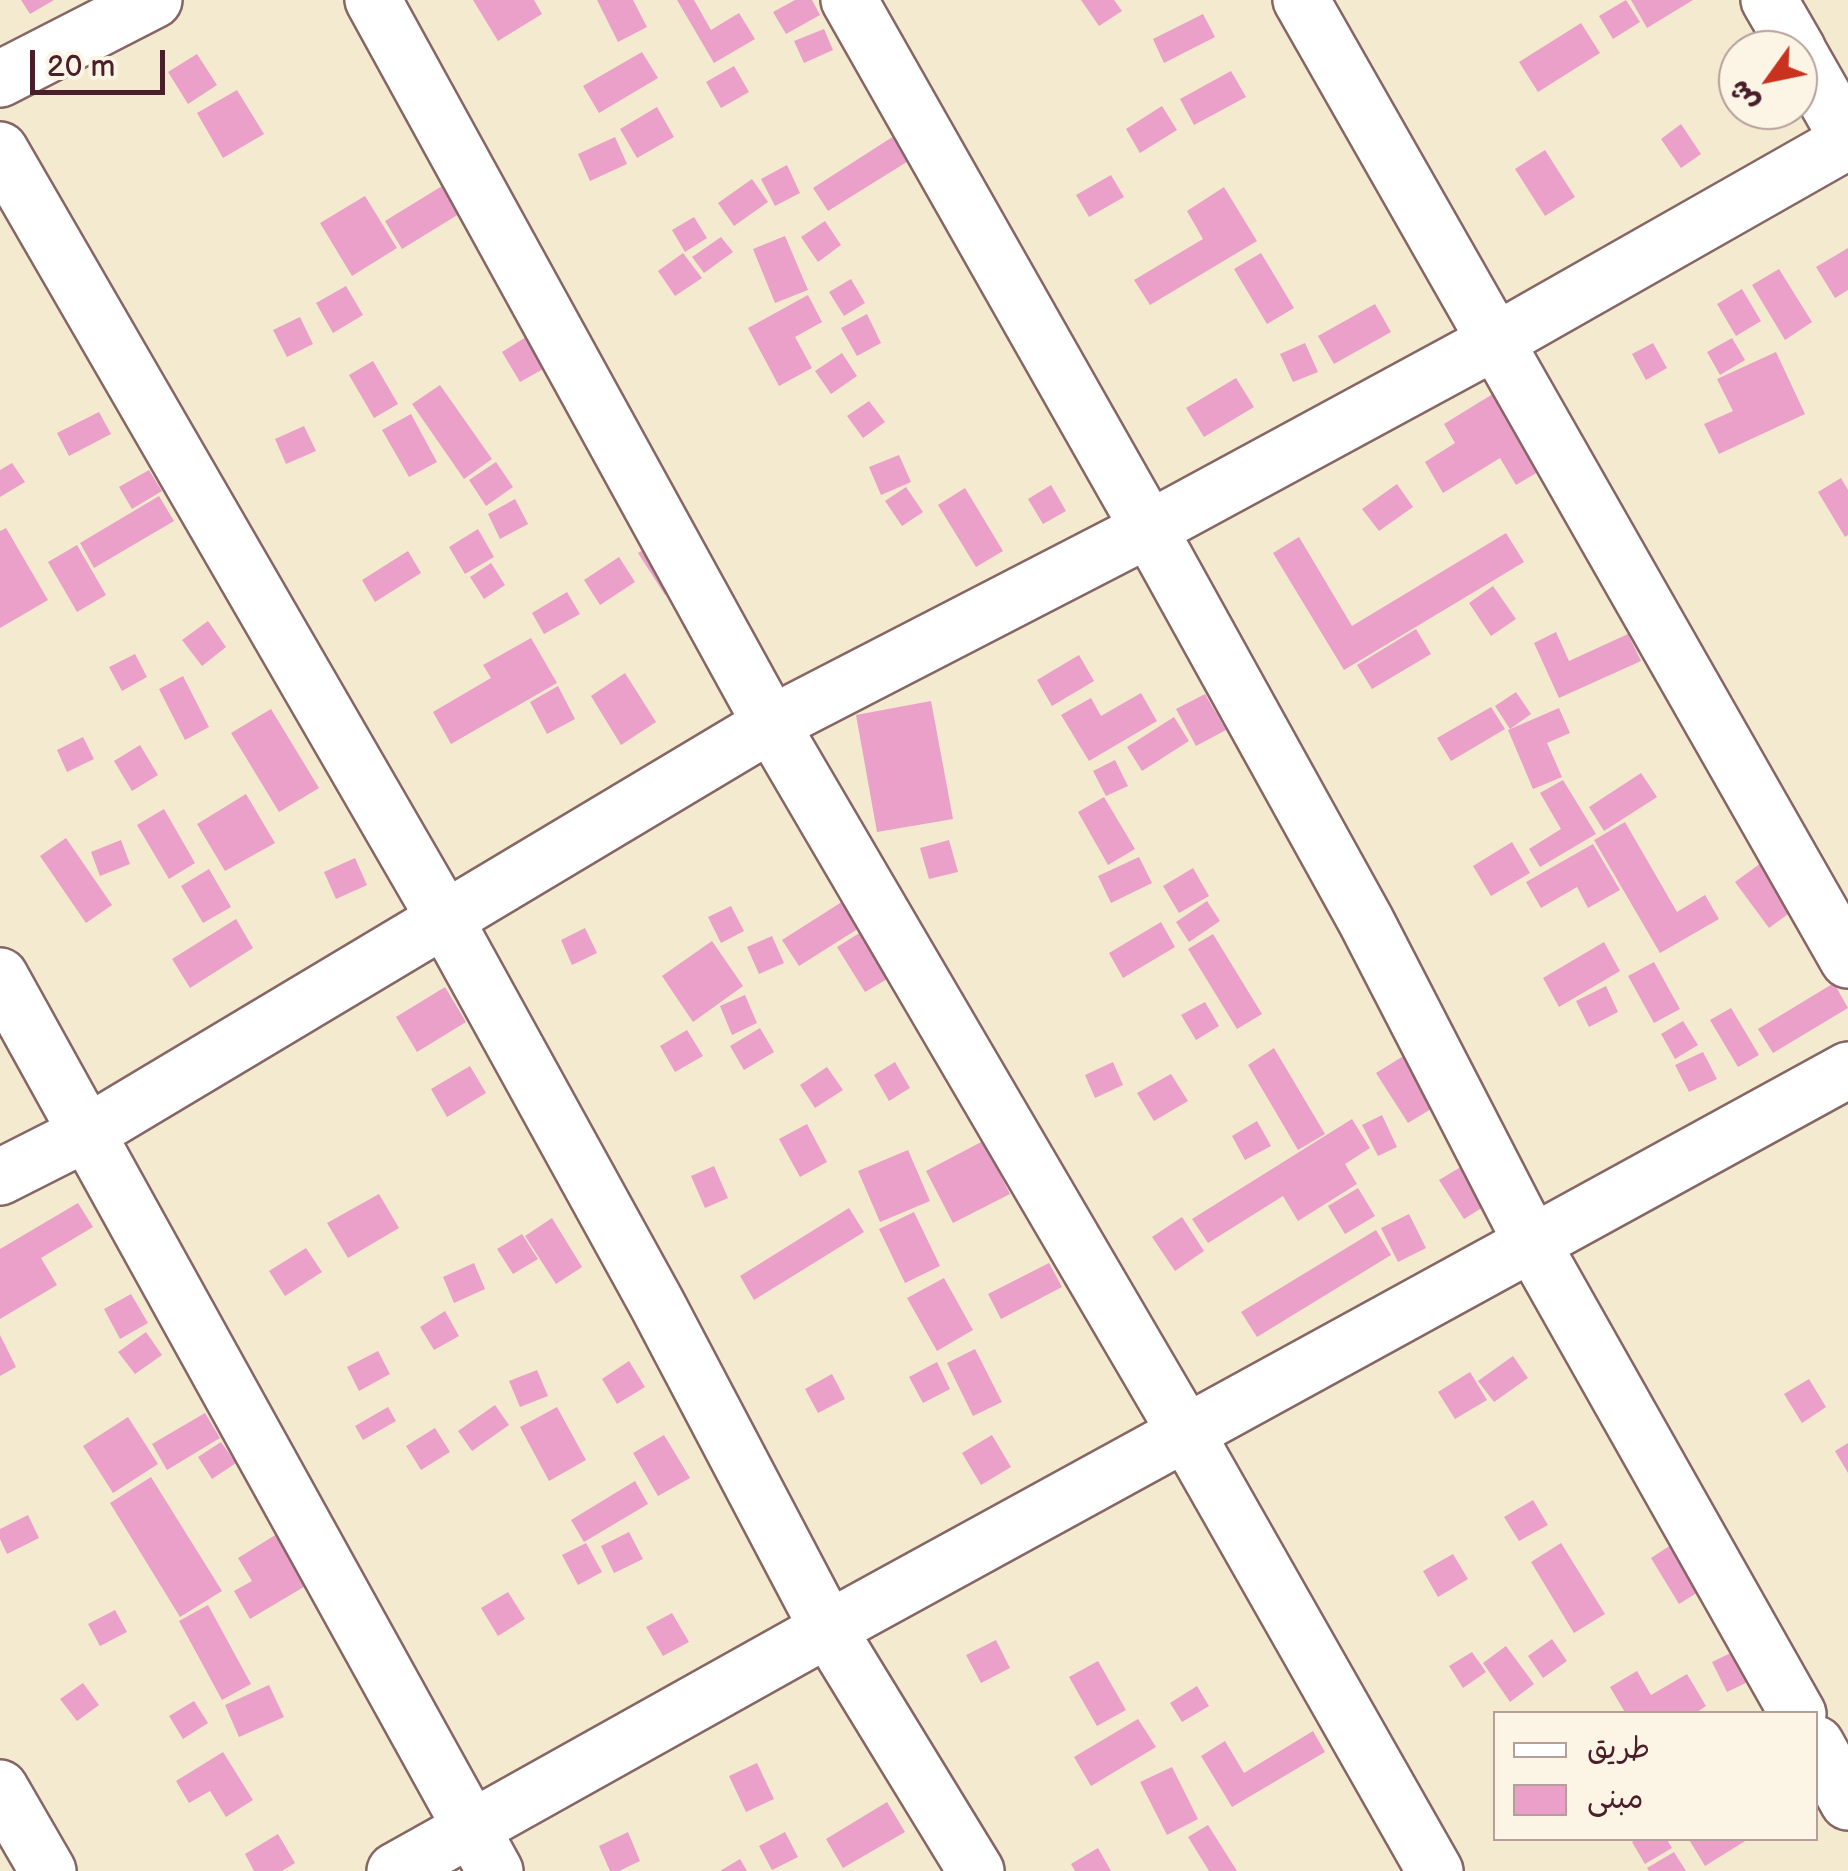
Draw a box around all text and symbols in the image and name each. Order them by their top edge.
scale bar [35,30,170,92]
north arrow [1718,30,1818,130]
text: 20 m [47,49,115,85]
text: ش [1722,74,1766,117]
legend [1493,1711,1818,1841]
text: طريق [1587,1731,1650,1767]
text: مبنى [1587,1781,1643,1817]

